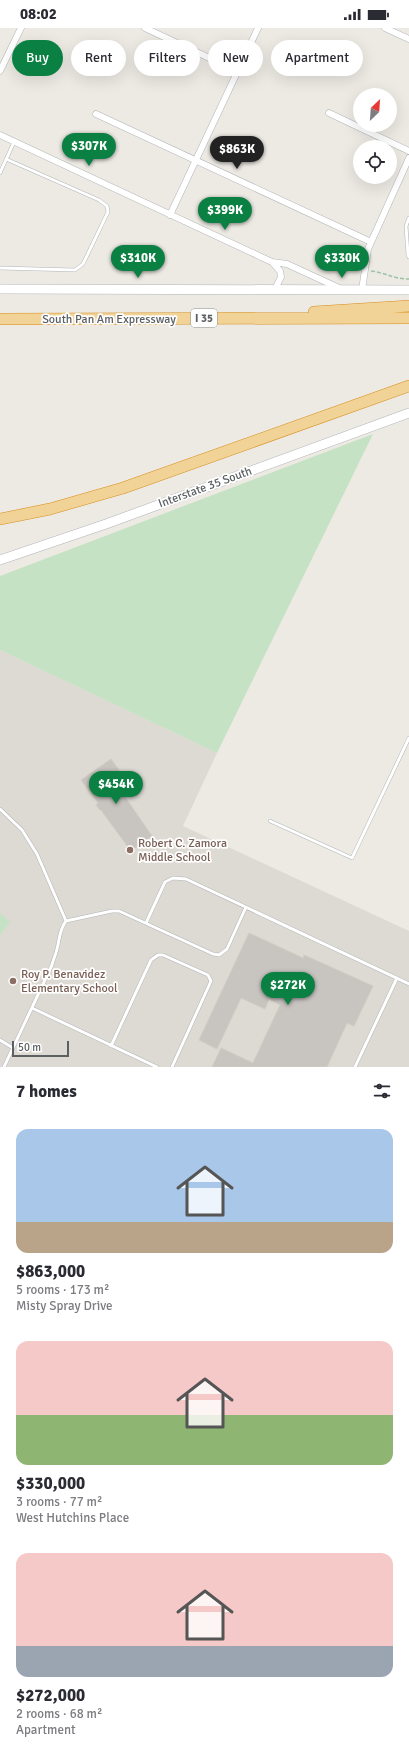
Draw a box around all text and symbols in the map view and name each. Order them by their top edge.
text: 08:02 [20,5,57,23]
chip: Buy [12,40,63,76]
chip: Rent [71,40,126,76]
chip: Filters [134,40,200,76]
chip: New [208,40,263,76]
chip: Apartment [271,40,363,76]
north arrow [353,88,397,132]
map controls [353,88,397,184]
pin: $307K [61,133,117,167]
pin: $863K [209,136,265,170]
text: $307K [71,138,107,154]
button: locate [353,140,397,184]
text: $863K [219,141,255,157]
pin: $399K [197,197,253,231]
text: $399K [207,202,243,218]
pin: $310K [110,245,166,279]
pin: $330K [314,245,370,279]
text: $310K [120,250,156,266]
text: $330K [324,250,360,266]
road number: I 35 [191,309,217,327]
street label: South Pan Am Expressway [42,312,176,327]
street label: Interstate 35 South [156,464,254,511]
pin: $454K [88,771,144,805]
text: $454K [98,776,134,792]
place label: Robert C. Zamora Middle School [138,836,227,865]
marker: Robert C. Zamora Middle School [125,845,135,855]
place label: Roy P. Benavidez Elementary School [21,967,118,996]
pin: $272K [260,972,316,1006]
marker: Roy P. Benavidez Elementary School [8,976,18,986]
text: $272K [270,977,306,993]
scale bar [12,1039,69,1058]
text: 50 m [18,1041,41,1054]
icon: filters [371,1080,393,1102]
text: 7 homes [16,1081,77,1102]
icon: home [169,1155,241,1227]
text: $863,000 [16,1261,85,1282]
text: 5 rooms · 173 m² [16,1282,109,1298]
text: Misty Spray Drive [16,1298,113,1314]
icon: home [169,1367,241,1439]
text: $330,000 [16,1473,85,1494]
text: 3 rooms · 77 m² [16,1494,102,1510]
text: West Hutchins Place [16,1510,129,1526]
icon: home [169,1579,241,1651]
text: $272,000 [16,1685,85,1706]
text: 2 rooms · 68 m² [16,1706,102,1722]
text: Apartment [16,1722,76,1738]

